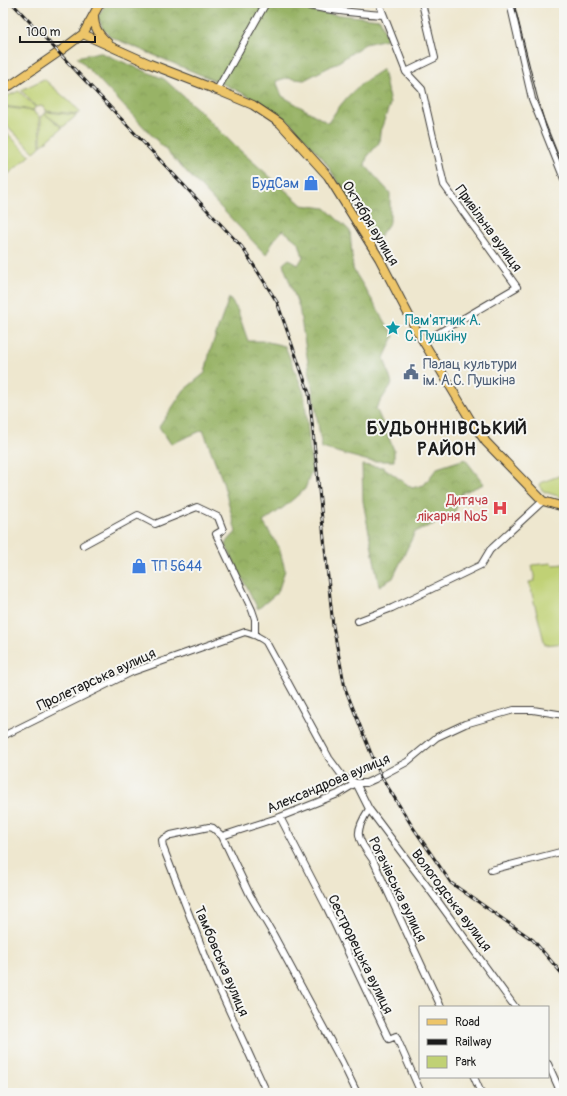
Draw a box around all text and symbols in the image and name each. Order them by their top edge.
scale bar [20,18,95,44]
text: 100 m [26,25,61,40]
shop icon: БудСам [302,174,320,192]
place label: БудСам [252,175,299,192]
street label: Октября вулиця [339,178,403,269]
street label: Привільна вулиця [452,182,526,275]
place label: Пам'ятник А. С. Пушкіну [405,312,481,345]
place icon: Пам'ятник А. С. Пушкіну [384,319,402,337]
place label: Палац культури ім. А.С. Пушкіна [423,356,516,389]
public building icon: Палац культури ім. А.С. Пушкіна [402,363,420,381]
district label: БУДЬОННІВСЬКИЙ РАЙОН [367,417,527,461]
place label: Дитяча лікарня №5 [417,492,488,525]
hospital icon: Дитяча лікарня №5 [491,499,509,517]
shop icon: ТП 5644 [130,557,148,575]
place label: ТП 5644 [151,558,202,575]
street label: Пролетарська вулиця [34,644,158,714]
street label: Александрова вулиця [264,750,392,817]
street label: Рогачівська вулиця [365,834,430,944]
street label: Вологодська вулиця [408,846,495,955]
street label: Сестрорецька вулиця [324,892,397,1017]
street label: Тамбовська вулиця [191,904,252,1019]
legend [419,1006,549,1078]
text: Road [455,1015,480,1030]
text: Railway [455,1035,491,1050]
text: Park [455,1055,476,1070]

